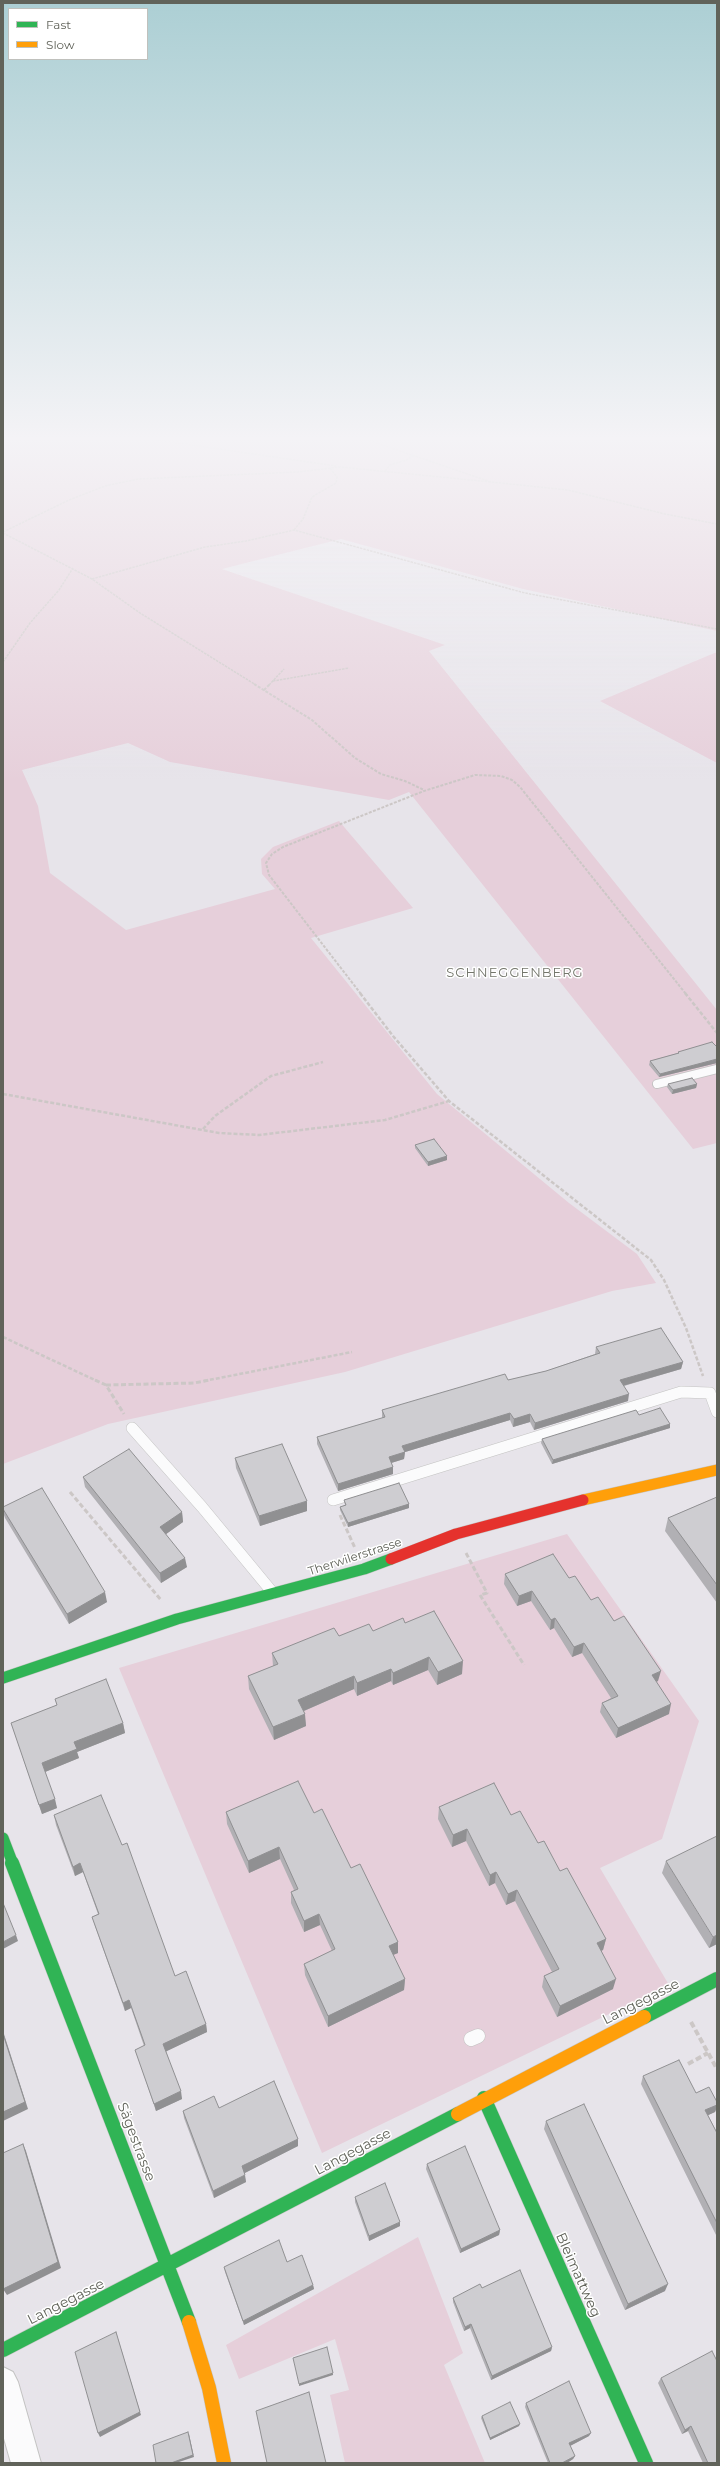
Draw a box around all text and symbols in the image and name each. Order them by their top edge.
legend [8,8,148,60]
text: Fast [46,17,71,32]
text: Slow [46,37,75,52]
district label: SCHNEGGENBERG [446,965,584,981]
street label: Therwilerstrasse [306,1535,404,1579]
street label: Langegasse [600,1975,682,2029]
street label: Sägestrasse [113,2100,159,2184]
street label: Langegasse [312,2125,394,2179]
street label: Bleimattweg [552,2230,604,2320]
street label: Langegasse [25,2275,107,2329]

